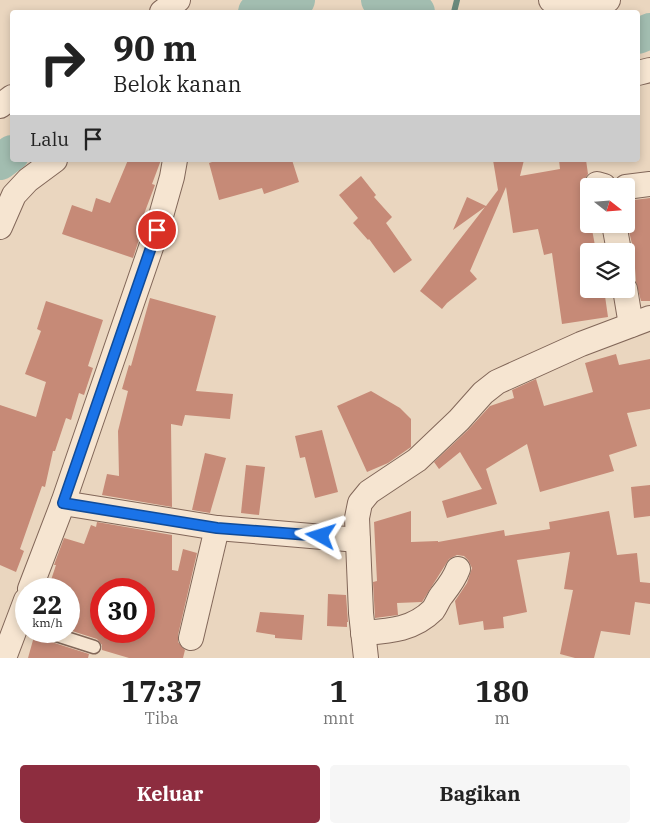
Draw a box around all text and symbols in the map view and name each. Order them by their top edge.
text: 90 m [113,25,197,71]
icon: right [30,30,95,95]
text: Belok kanan [113,69,241,98]
icon: arrive [79,125,107,153]
text: Lalu [30,127,69,151]
north arrow [580,178,635,232]
map controls [580,178,635,298]
pin [136,209,178,251]
icon: arrive [143,216,171,244]
button: layers [580,243,635,298]
position arrow [294,509,346,561]
speed limit sign: 30 [90,578,155,643]
text: 22 [32,588,63,621]
text: km/h [32,615,63,630]
text: 17:37 [121,671,202,710]
text: 1 [330,671,348,710]
text: 180 [475,671,529,710]
text: Tiba [145,708,178,728]
text: mnt [323,708,354,728]
text: m [494,708,510,728]
button: Keluar [20,765,320,823]
button: Bagikan [330,765,630,823]

